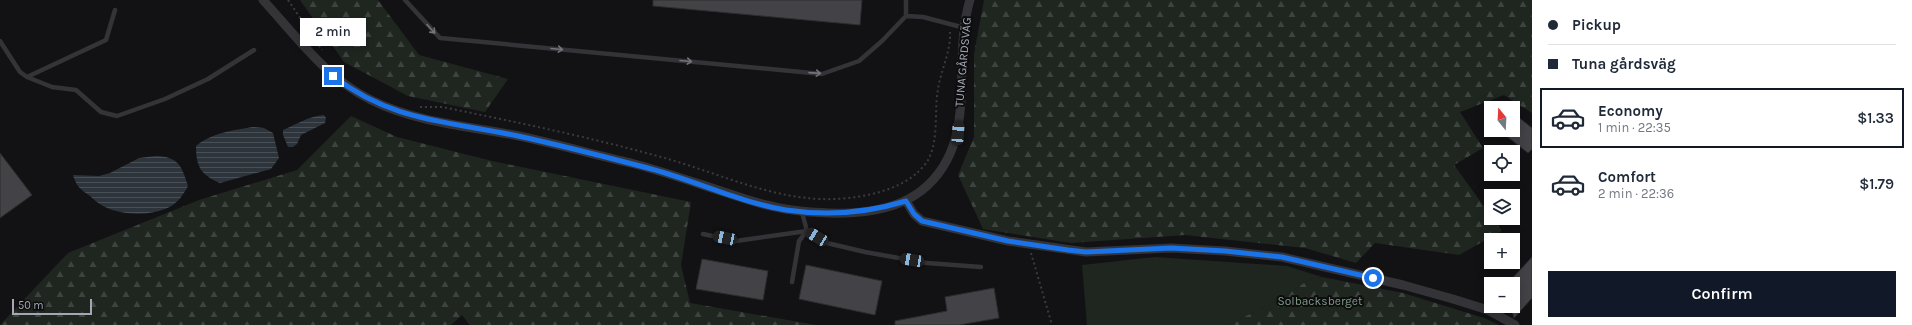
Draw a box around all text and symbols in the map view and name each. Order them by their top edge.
text: Pickup [1572,16,1621,34]
street label: TUNA GÅRDSVÄG [952,17,974,107]
callout: 2 min [300,18,366,46]
text: 2 min [315,24,351,39]
one-way arrow [426,24,436,34]
one-way arrow [550,45,563,53]
text: Tuna gårdsväg [1572,55,1676,73]
one-way arrow [679,57,692,65]
route end [324,67,342,85]
one-way arrow [808,69,821,76]
icon: car [1550,100,1586,136]
north arrow [1484,101,1520,137]
map controls [1484,101,1520,313]
text: Economy [1598,102,1663,120]
text: $1.33 [1857,109,1894,127]
text: 1 min · 22:35 [1598,120,1671,135]
car [951,121,965,145]
button: locate [1484,145,1520,181]
icon: car [1550,166,1586,202]
text: Comfort [1598,168,1656,186]
text: $1.79 [1859,175,1894,193]
text: 2 min · 22:36 [1598,186,1674,201]
button: layers [1484,189,1520,225]
car [804,226,830,248]
car [712,230,738,246]
button: + [1484,233,1520,269]
car [899,252,925,268]
route start [1364,269,1382,287]
button: Confirm [1548,271,1896,317]
button: − [1484,277,1520,313]
park label: Solbacksberget [1277,294,1363,308]
scale bar [12,297,92,316]
text: 50 m [18,299,44,312]

